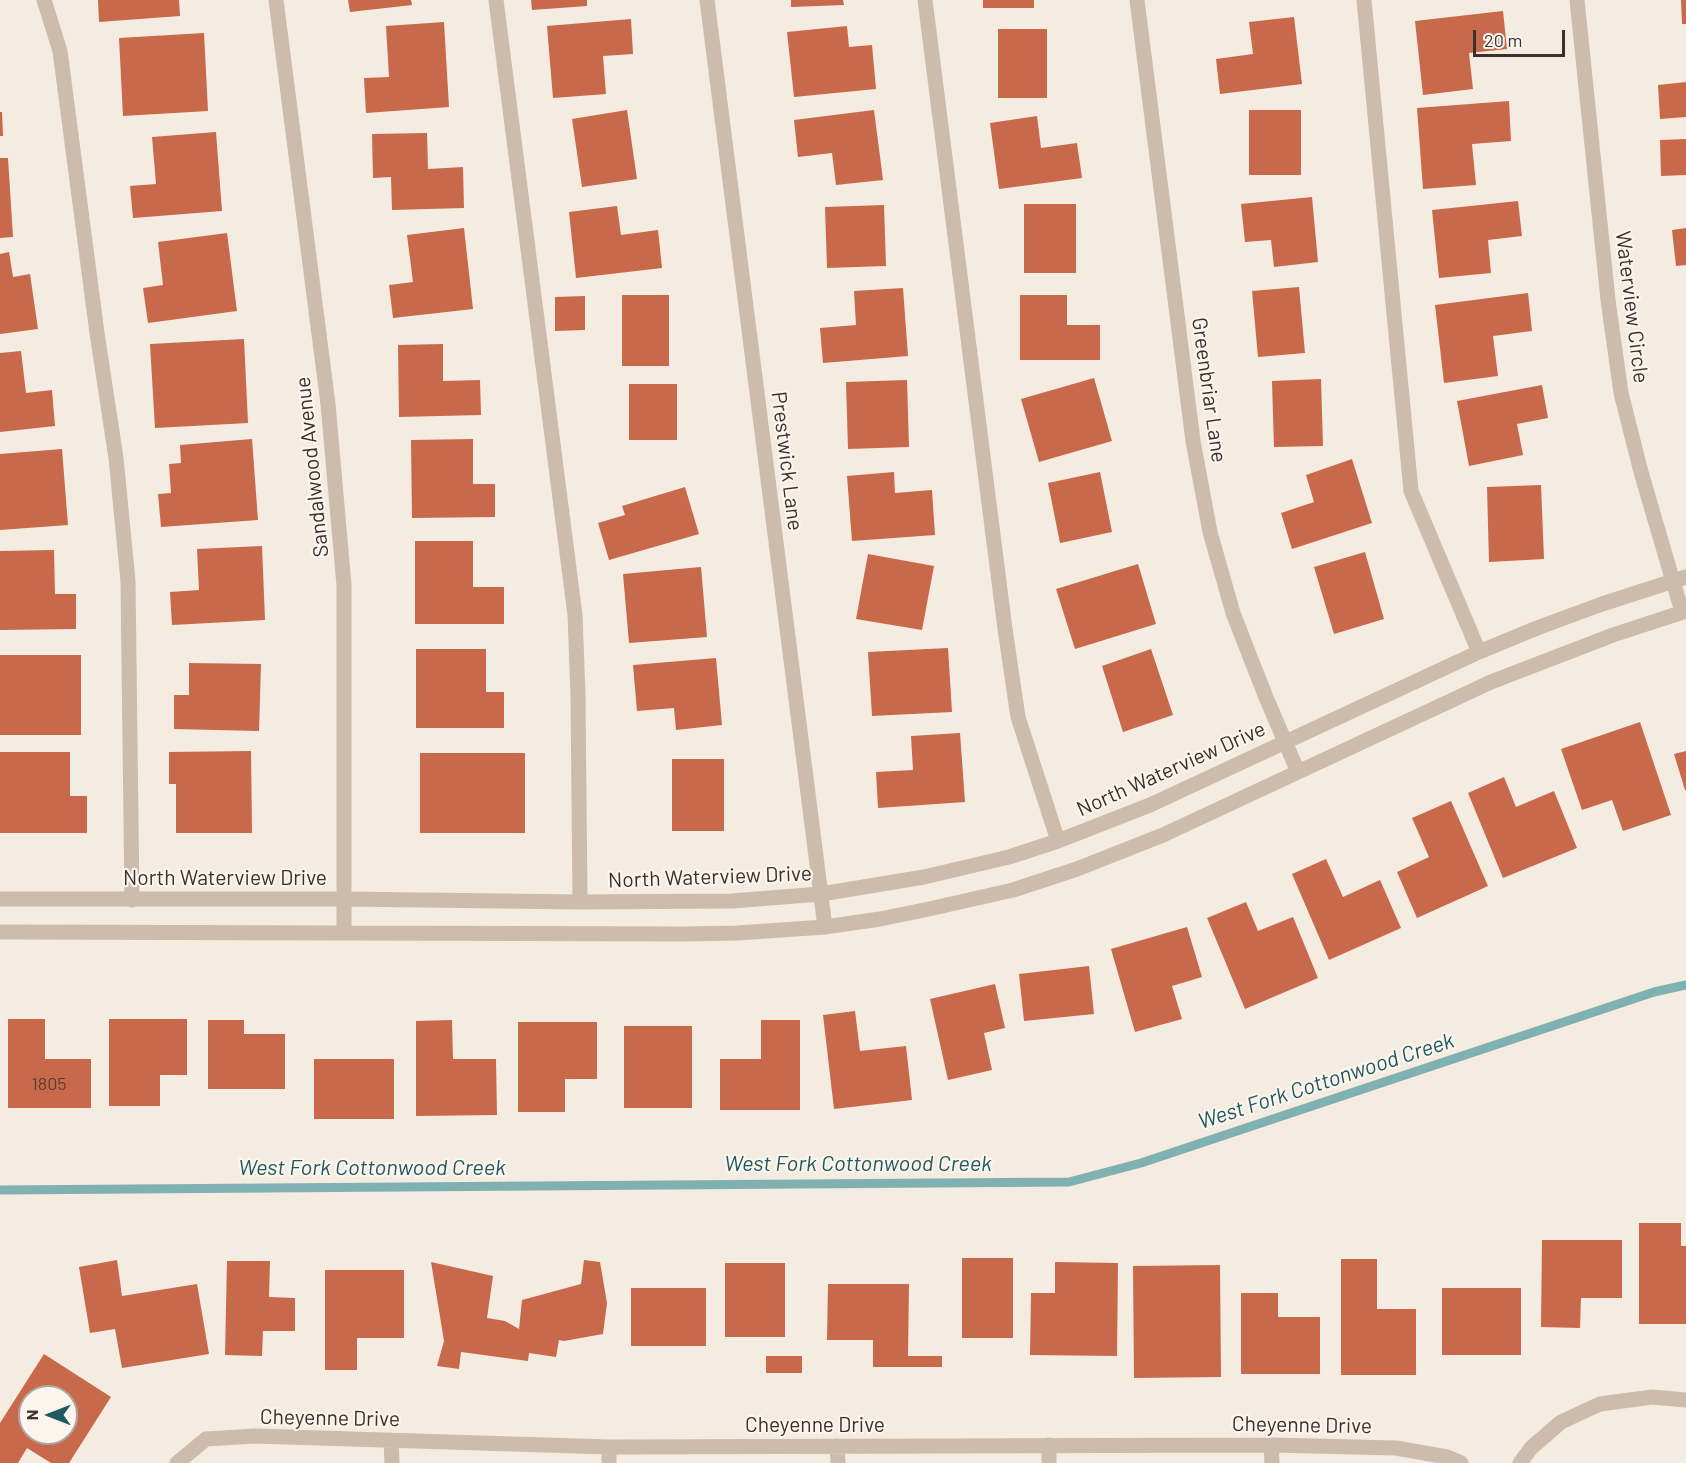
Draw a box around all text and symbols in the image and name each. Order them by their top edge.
scale bar [1476,18,1568,56]
text: 20 m [1484,29,1522,51]
street label: Waterview Circle [1610,230,1654,384]
street label: Greenbriar Lane [1186,316,1232,464]
street label: Sandalwood Avenue [290,376,334,558]
street label: Prestwick Lane [766,390,808,532]
street label: North Waterview Drive [1073,716,1269,822]
street label: North Waterview Drive [608,861,812,893]
street label: North Waterview Drive [123,865,327,891]
water label: West Fork Cottonwood Creek [1195,1027,1457,1135]
house number: 1805 [31,1073,67,1095]
water label: West Fork Cottonwood Creek [724,1151,992,1177]
water label: West Fork Cottonwood Creek [238,1155,506,1181]
north arrow [18,1385,78,1445]
street label: Cheyenne Drive [260,1404,400,1432]
text: N [22,1410,41,1420]
street label: Cheyenne Drive [1232,1411,1372,1439]
street label: Cheyenne Drive [745,1412,885,1438]

